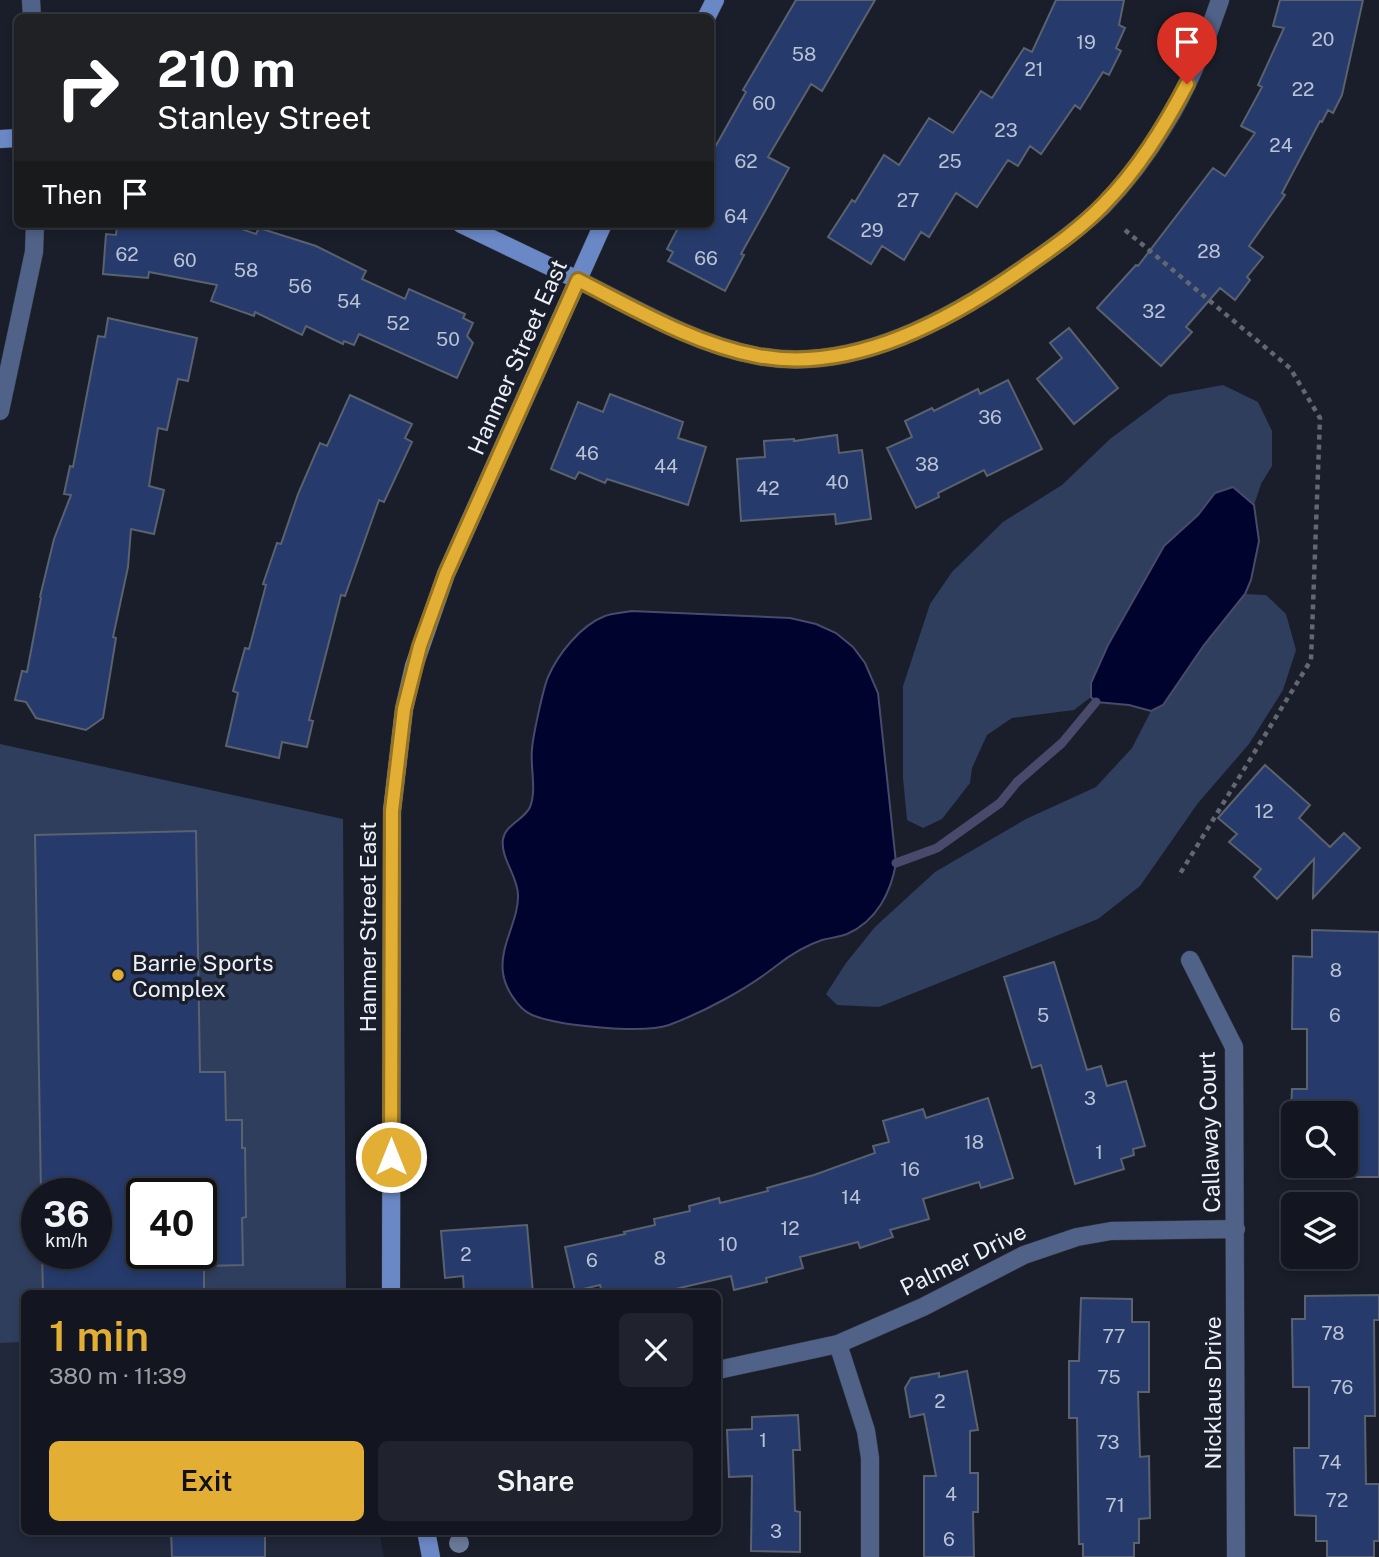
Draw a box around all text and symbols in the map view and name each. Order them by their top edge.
pin [1157,12.0,1217,84]
icon: arrive [1168,23,1206,61]
house number: 20 [1312,28,1334,50]
house number: 19 [1076,31,1096,53]
text: 210 m [157,40,296,98]
icon: right [42,42,133,133]
house number: 58 [792,43,816,65]
house number: 21 [1024,58,1044,80]
house number: 22 [1292,78,1314,100]
house number: 60 [752,92,776,114]
text: Stanley Street [157,99,371,136]
house number: 23 [994,119,1018,141]
house number: 24 [1269,134,1293,156]
house number: 62 [734,150,758,172]
house number: 25 [938,150,962,172]
icon: arrive [116,175,154,213]
text: Then [42,179,102,210]
house number: 27 [897,189,919,211]
house number: 64 [724,205,748,227]
house number: 29 [860,219,884,241]
house number: 28 [1197,240,1221,262]
house number: 62 [115,243,139,265]
house number: 66 [694,247,718,269]
house number: 60 [173,249,197,271]
street label: Hanmer Street East [462,255,572,459]
house number: 58 [234,259,258,281]
house number: 56 [288,275,312,297]
house number: 54 [337,290,361,312]
house number: 32 [1142,300,1166,322]
house number: 52 [386,312,410,334]
house number: 50 [436,328,460,350]
house number: 36 [978,406,1002,428]
house number: 46 [575,442,599,464]
house number: 38 [915,453,939,475]
house number: 44 [654,455,678,477]
house number: 40 [825,471,849,493]
house number: 42 [756,477,780,499]
house number: 12 [1254,800,1274,822]
street label: Hanmer Street East [354,822,381,1032]
place label: Barrie Sports Complex [132,949,274,1002]
house number: 8 [1330,959,1342,981]
marker: Barrie Sports Complex [110,967,126,983]
house number: 5 [1037,1004,1049,1026]
house number: 6 [1329,1004,1341,1026]
street label: Callaway Court [1193,1051,1225,1213]
house number: 3 [1084,1087,1096,1109]
map controls [1281,1101,1358,1269]
button: search [1281,1101,1358,1178]
position arrow [354,1120,428,1194]
house number: 18 [964,1131,984,1153]
house number: 1 [1095,1141,1103,1163]
house number: 16 [900,1158,920,1180]
speed limit sign: 40 [126,1178,217,1269]
house number: 14 [841,1186,861,1208]
button: layers [1281,1192,1358,1269]
text: 36 [43,1194,90,1235]
house number: 12 [780,1217,800,1239]
street label: Palmer Drive [896,1217,1030,1301]
text: km/h [45,1230,88,1251]
house number: 10 [718,1233,738,1255]
house number: 2 [460,1243,472,1265]
house number: 8 [654,1247,666,1269]
house number: 6 [586,1249,598,1271]
text: 1 min [49,1311,149,1360]
button: close [619,1313,693,1387]
street label: Nicklaus Drive [1199,1316,1226,1470]
house number: 78 [1321,1322,1345,1344]
house number: 77 [1102,1325,1126,1347]
text: 380 m · 11:39 [49,1362,187,1389]
house number: 75 [1097,1366,1121,1388]
house number: 76 [1331,1376,1353,1398]
house number: 2 [934,1390,946,1412]
house number: 1 [759,1429,767,1451]
house number: 73 [1096,1431,1120,1453]
button: Exit [49,1441,364,1521]
button: Share [378,1441,693,1521]
house number: 74 [1319,1451,1341,1473]
house number: 4 [945,1483,957,1505]
house number: 72 [1326,1489,1348,1511]
house number: 71 [1105,1494,1125,1516]
house number: 3 [770,1520,782,1542]
house number: 6 [943,1528,955,1550]

